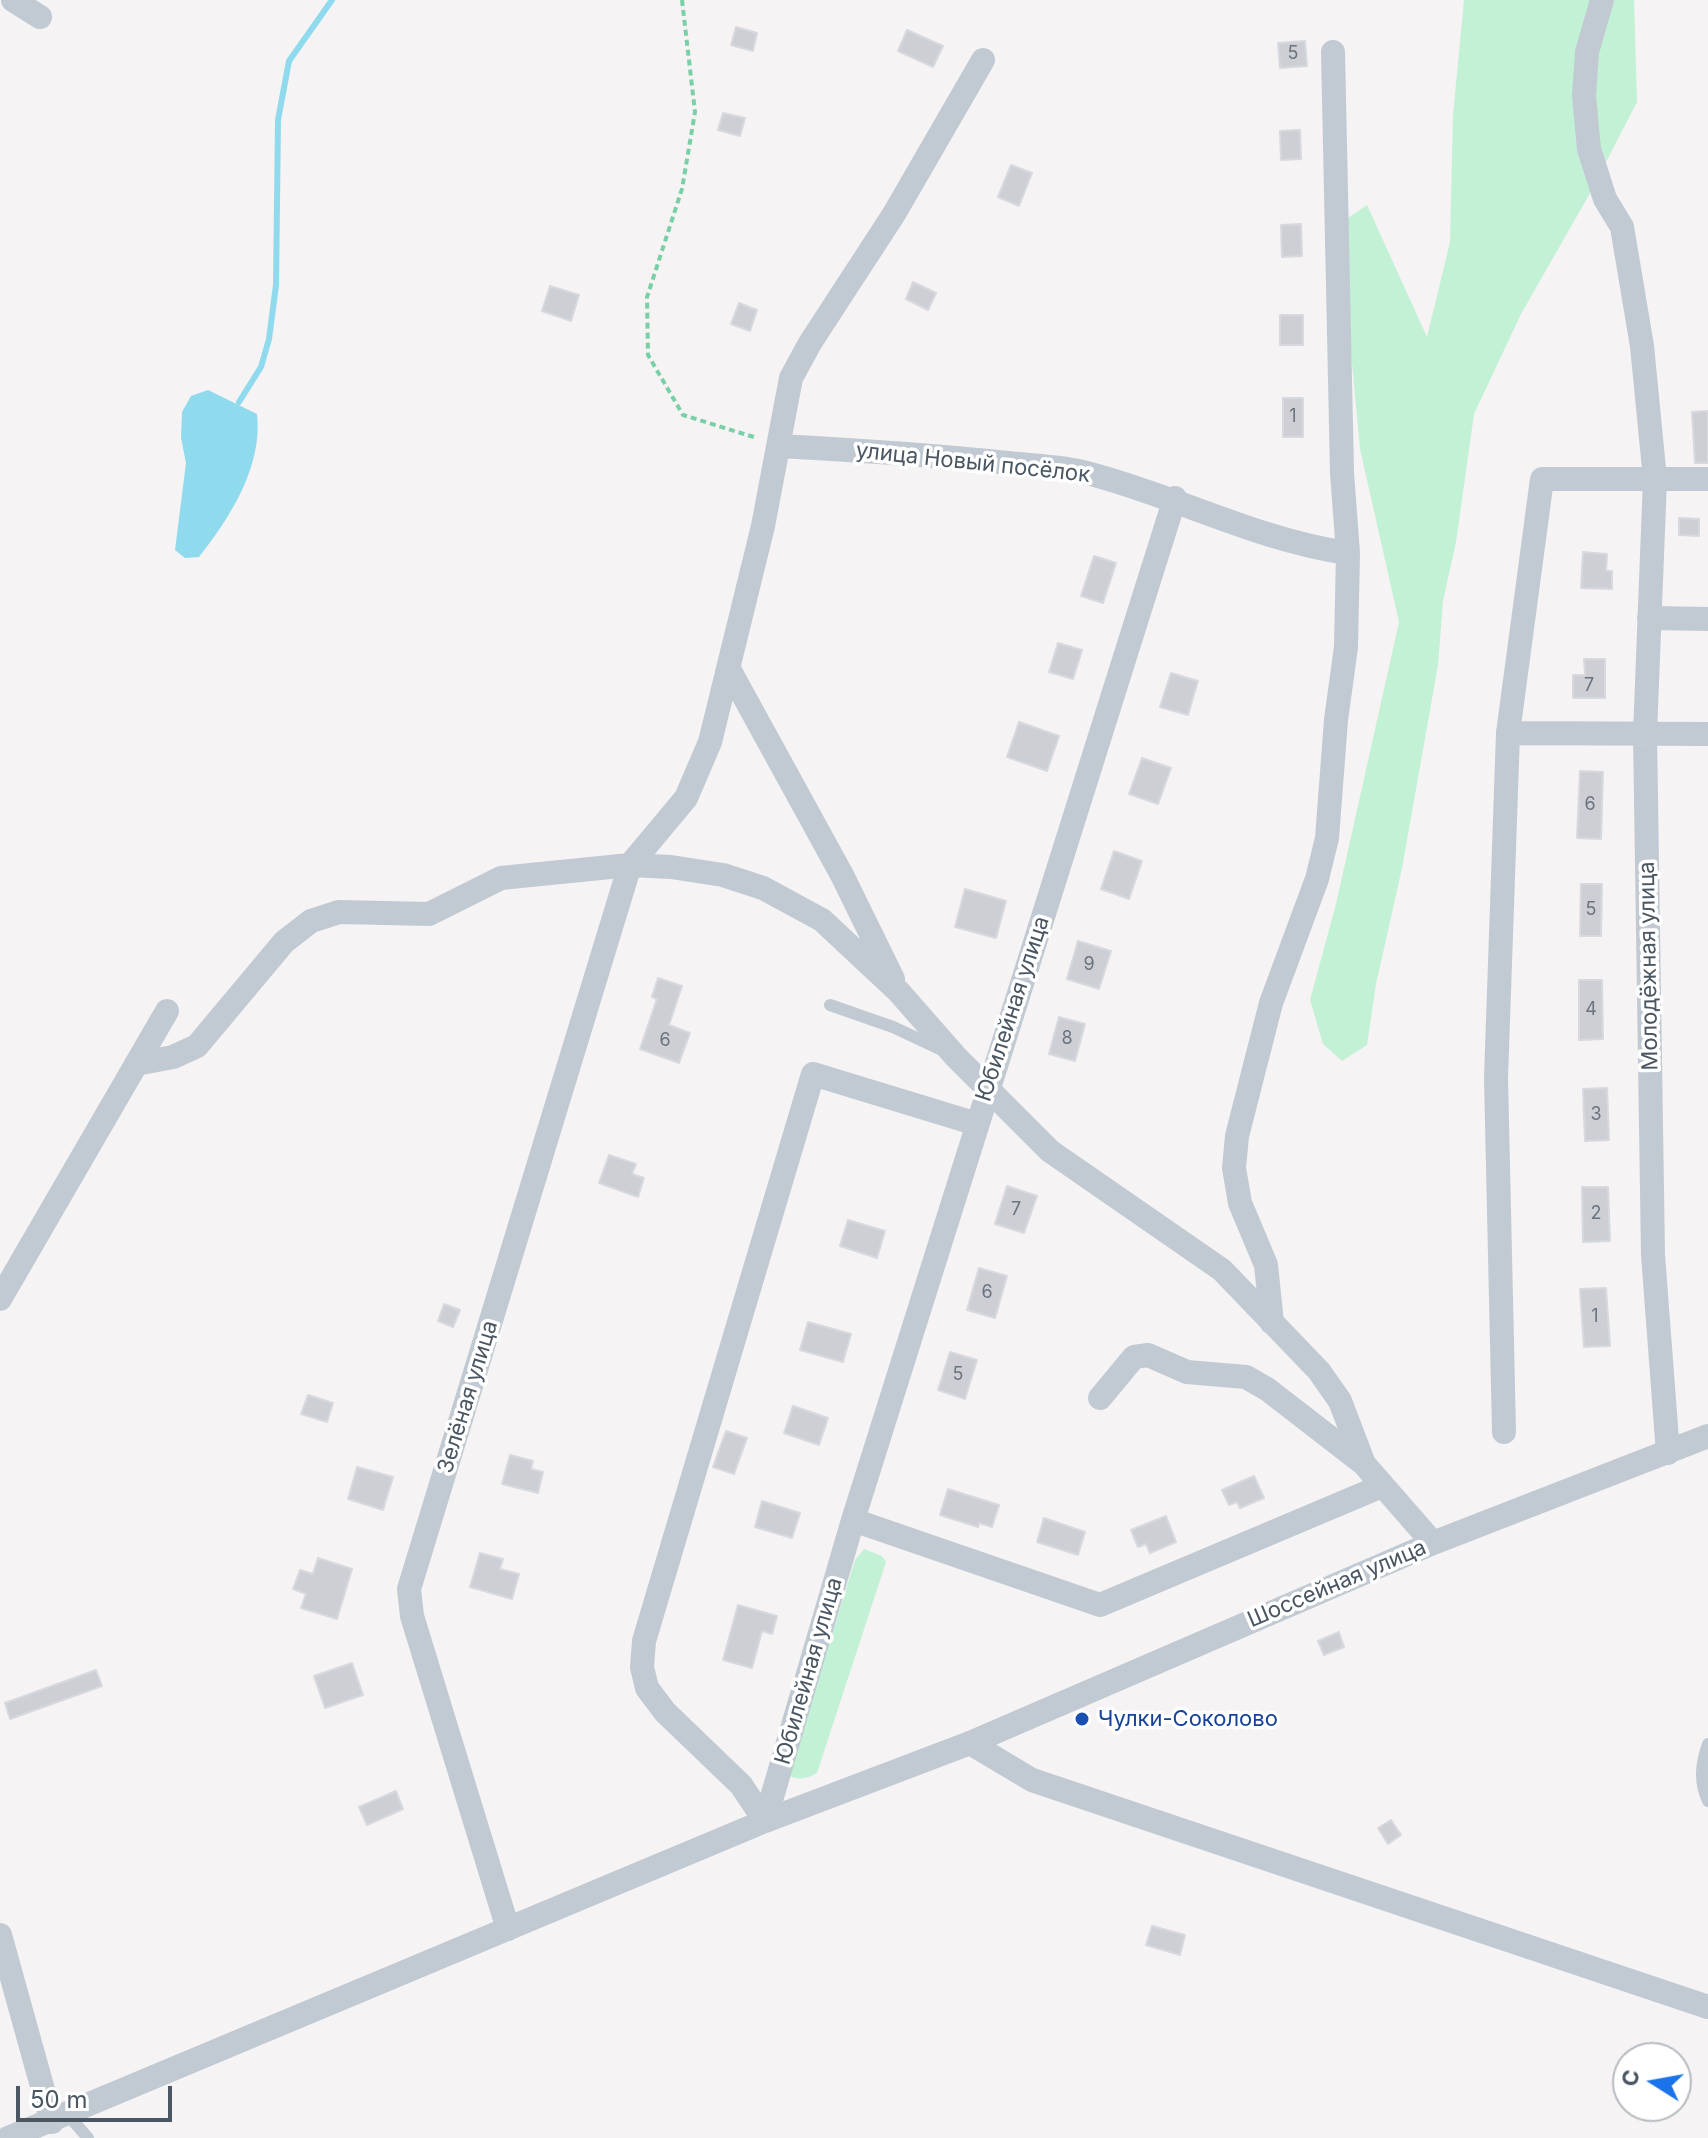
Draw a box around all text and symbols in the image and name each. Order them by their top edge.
house number: 5 [1288,43,1298,65]
house number: 1 [1289,406,1297,428]
street label: улица Новый посёлок [855,438,1091,488]
house number: 7 [1584,675,1594,697]
house number: 6 [1584,794,1596,816]
street label: Молодёжная улица [1634,861,1664,1071]
house number: 5 [1586,899,1596,921]
street label: Юбилейная улица [971,913,1055,1105]
house number: 9 [1083,954,1095,976]
house number: 4 [1585,999,1597,1021]
house number: 8 [1061,1028,1073,1050]
house number: 6 [659,1030,671,1052]
house number: 3 [1590,1104,1602,1126]
house number: 7 [1011,1199,1021,1221]
house number: 2 [1591,1203,1601,1225]
house number: 6 [981,1282,993,1304]
house number: 1 [1591,1306,1599,1328]
street label: Зелёная улица [432,1318,504,1476]
house number: 5 [953,1364,963,1386]
street label: Шоссейная улица [1244,1534,1430,1634]
street label: Юбилейная улица [770,1575,848,1767]
place label: Чулки-Соколово [1098,1706,1278,1732]
marker: Чулки-Соколово [1073,1710,1091,1728]
north arrow [1612,2042,1692,2122]
text: С [1616,2067,1645,2088]
scale bar [20,2070,176,2120]
text: 50 m [30,2085,88,2114]

